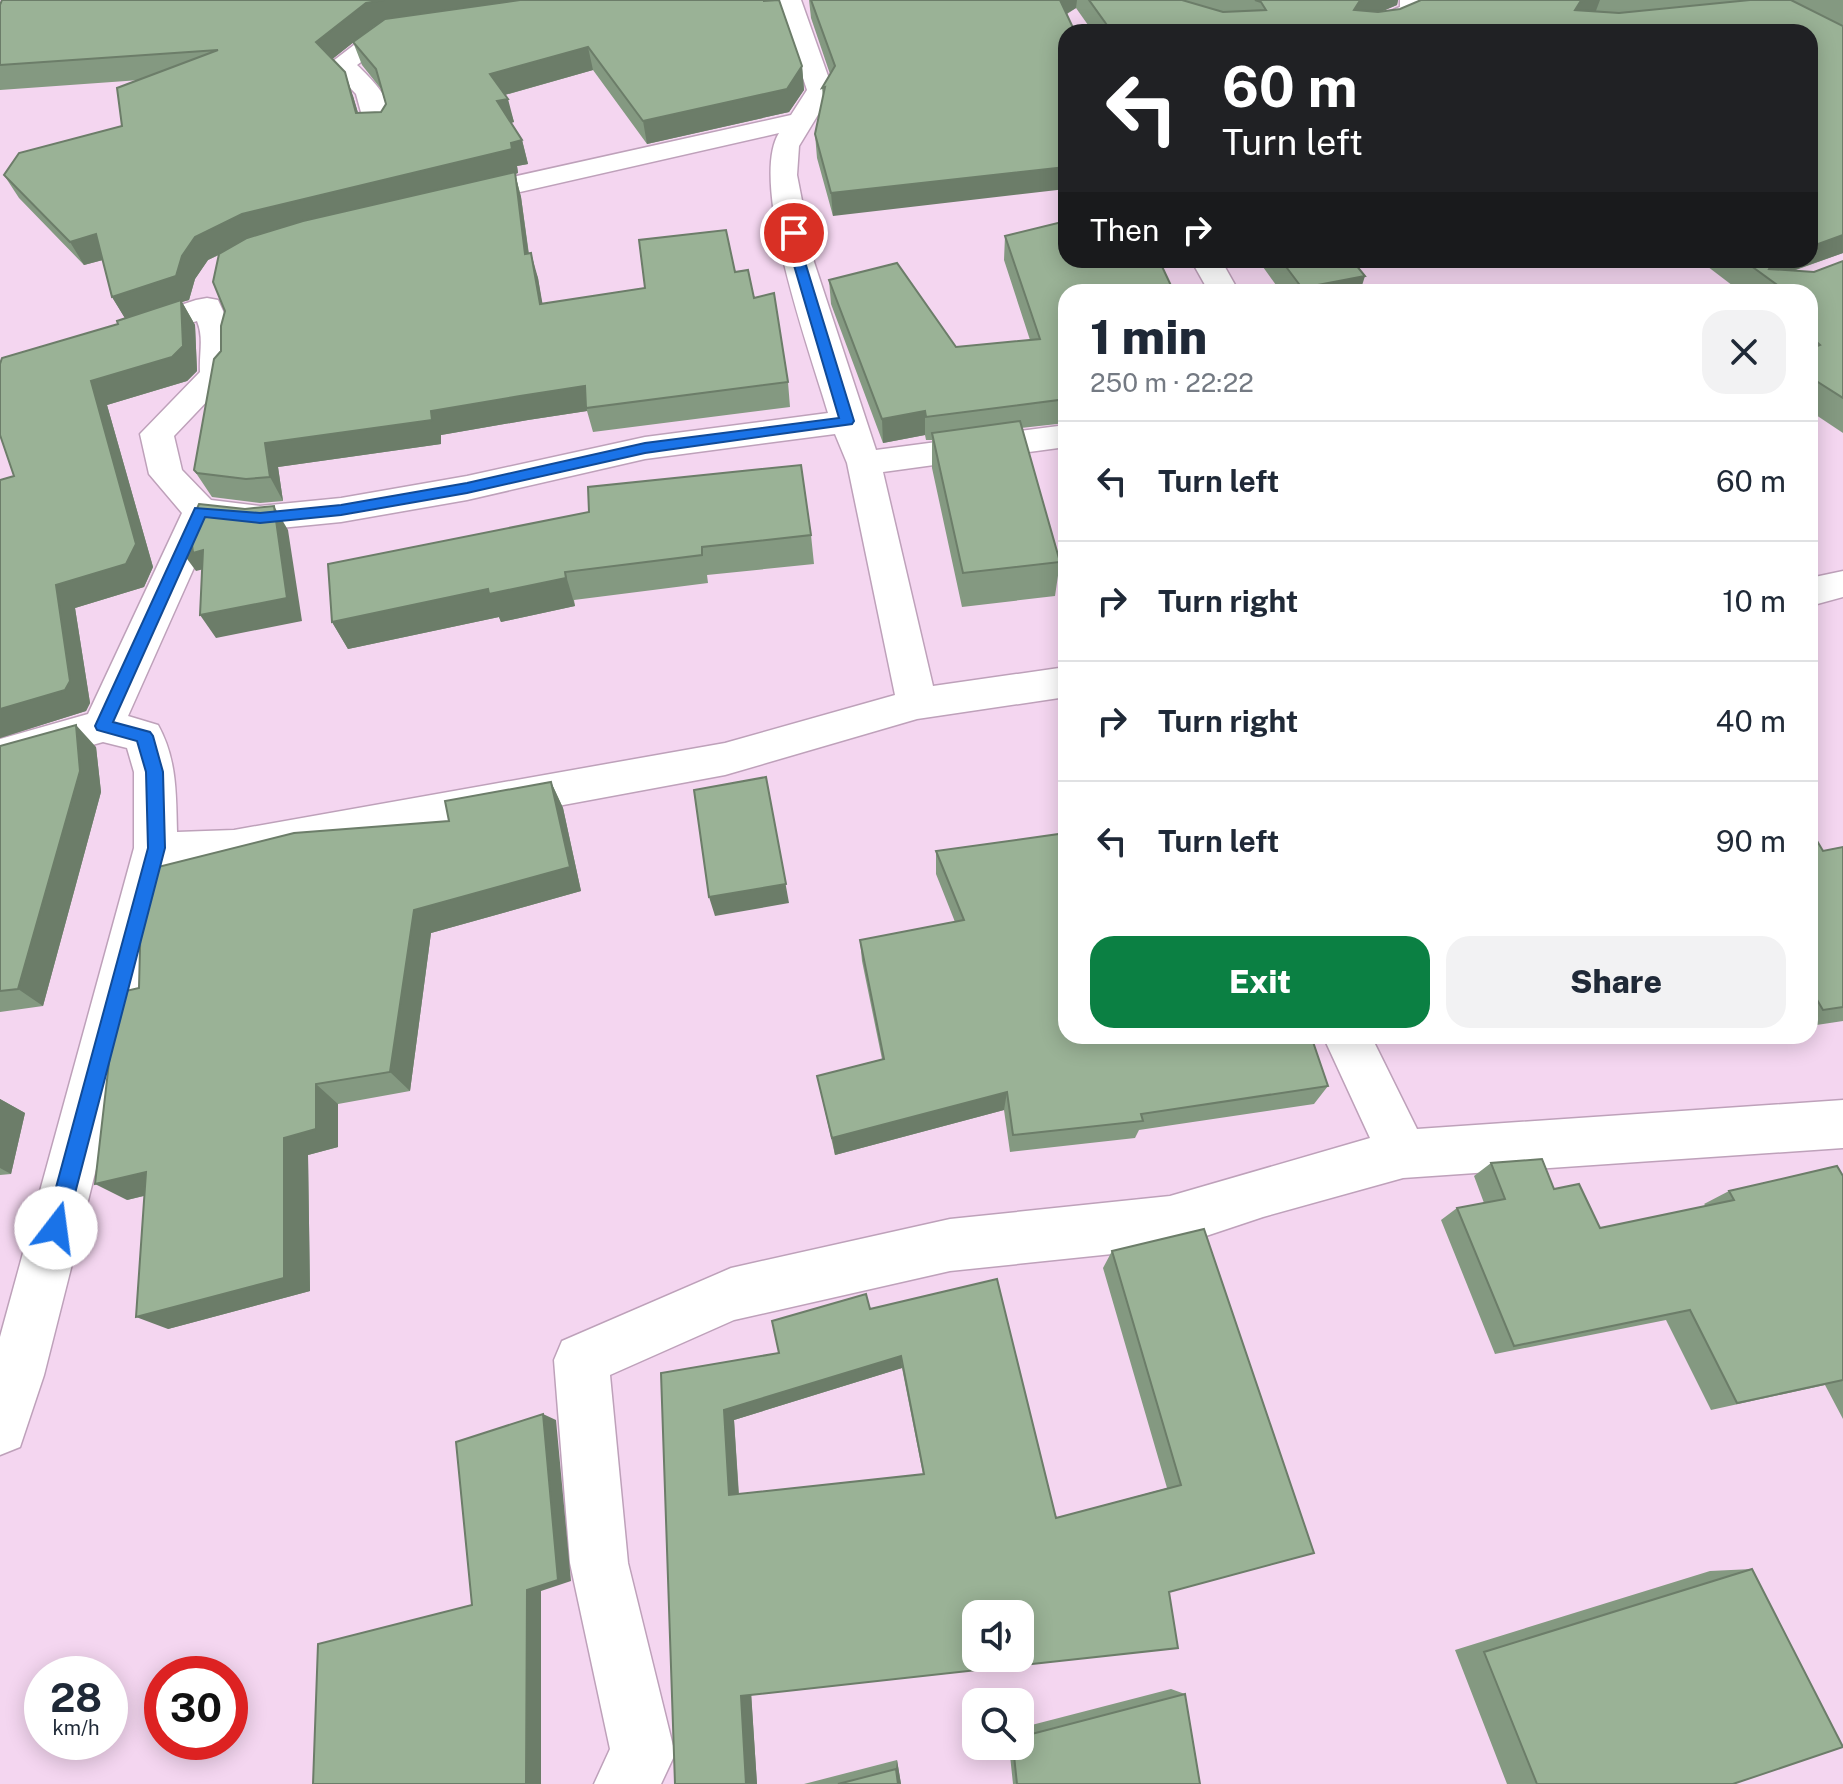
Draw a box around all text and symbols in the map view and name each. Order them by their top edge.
text: 60 m [1222,54,1358,120]
icon: left [1090,56,1194,160]
text: Turn left [1222,121,1363,163]
pin [760,199,828,267]
icon: right [1175,208,1219,252]
icon: arrive [772,211,816,255]
text: Then [1090,212,1159,248]
text: 1 min [1090,308,1207,365]
button: close [1702,310,1786,394]
text: 250 m · 22:22 [1090,367,1254,398]
icon: left [1090,459,1134,503]
text: Turn left [1158,463,1279,499]
text: 60 m [1716,463,1786,499]
icon: right [1090,579,1134,623]
text: Turn right [1158,583,1298,619]
text: 10 m [1722,583,1786,619]
icon: right [1090,699,1134,743]
text: Turn right [1158,703,1298,739]
text: 40 m [1716,703,1786,739]
icon: left [1090,819,1134,863]
text: Turn left [1158,823,1279,859]
text: 90 m [1716,823,1786,859]
button: Exit [1090,936,1430,1028]
button: Share [1446,936,1786,1028]
position arrow [14,1186,98,1270]
map controls [962,1600,1034,1760]
button: sound [962,1600,1034,1672]
speed limit sign: 30 [144,1656,248,1760]
text: 28 [50,1674,102,1721]
button: search [962,1688,1034,1760]
text: km/h [52,1716,100,1740]

